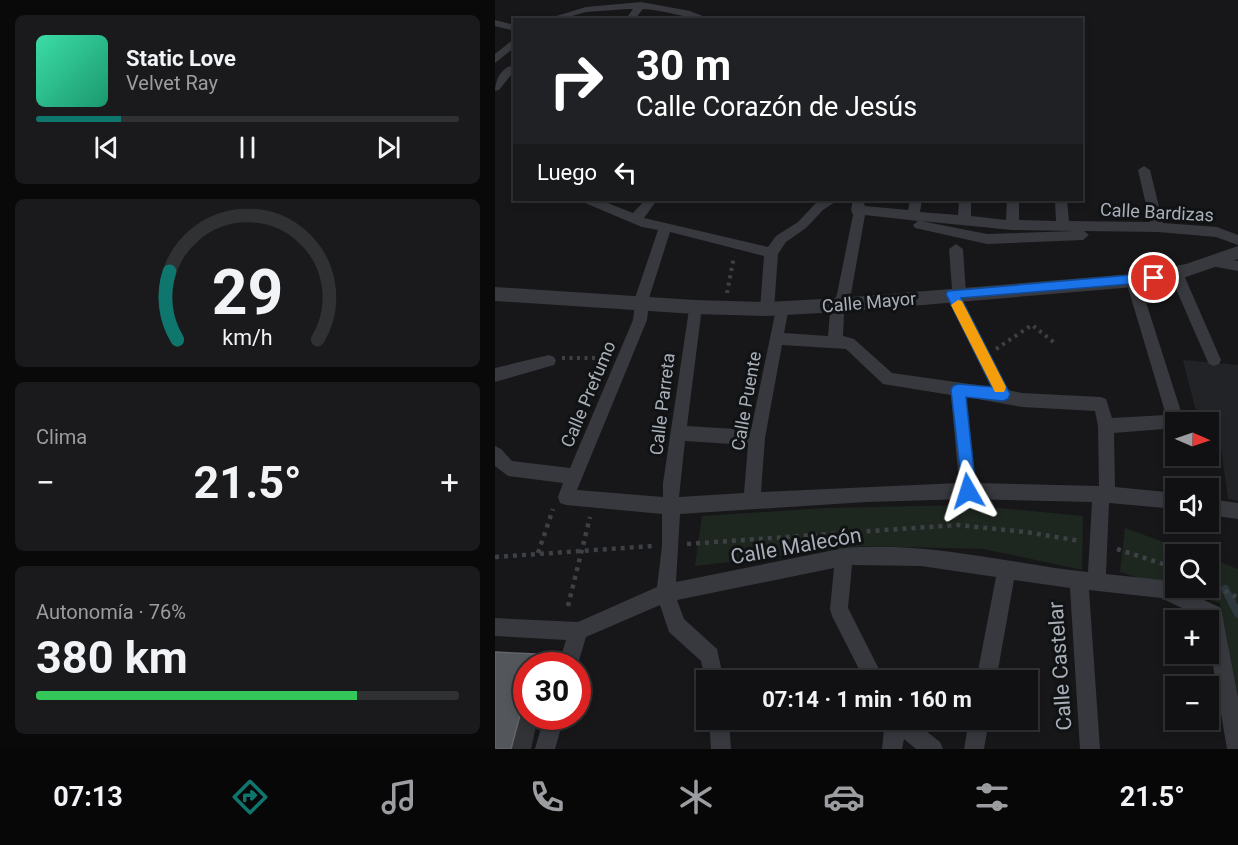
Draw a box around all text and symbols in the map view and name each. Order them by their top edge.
text: 30 m [636,41,731,90]
icon: right [537,42,615,120]
text: Static Love [126,46,236,71]
text: Velvet Ray [126,71,218,95]
text: Calle Corazón de Jesús [636,91,917,123]
icon: previous [90,131,123,164]
icon: pause [231,131,264,164]
icon: next [372,131,405,164]
icon: left [609,156,642,189]
text: Luego [537,160,597,185]
street label: Calle Bardizas [1100,199,1214,225]
pin [1128,252,1179,303]
text: 29 [212,256,283,329]
icon: arrive [1137,261,1170,294]
street label: Calle Mayor [821,287,917,317]
text: km/h [222,325,273,350]
street label: Calle Prefumo [556,338,620,450]
street label: Calle Puente [727,350,765,452]
street label: Calle Parreta [645,352,679,456]
north arrow [1165,412,1219,466]
map controls [1165,412,1219,730]
text: Clima [36,425,87,449]
text: 21.5° [194,456,302,509]
position arrow [936,459,1000,523]
text: − [36,463,55,502]
text: + [440,463,459,502]
button: sound [1165,478,1219,532]
street label: Calle Malecón [729,523,863,569]
button: search [1165,544,1219,598]
text: Autonomía · 76% [36,600,186,624]
street label: Calle Castelar [1044,601,1076,731]
button: + [1165,610,1219,664]
text: 380 km [36,631,188,684]
speed limit sign: 30 [513,652,591,730]
button: − [1165,676,1219,730]
text: 07:14 · 1 min · 160 m [762,687,972,712]
icon: directions [229,776,271,818]
icon: music [378,776,420,818]
icon: phone [526,776,568,818]
icon: climate [675,776,717,818]
icon: car [823,776,865,818]
icon: filters [971,776,1013,818]
text: 07:13 [53,781,123,813]
text: 21.5° [1120,781,1185,813]

